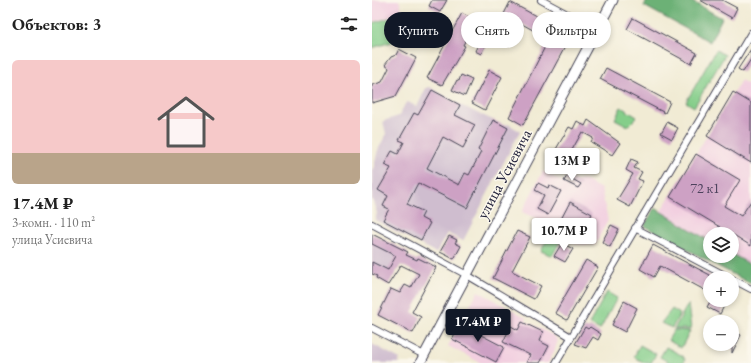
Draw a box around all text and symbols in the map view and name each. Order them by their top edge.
chip: Купить [384,12,453,48]
chip: Снять [461,12,524,48]
chip: Фильтры [532,12,611,48]
text: Объектов: 3 [12,13,102,35]
icon: filters [338,13,360,35]
icon: home [150,86,222,158]
street label: улица Усиевича [472,125,537,223]
pin: 13M ₽ [544,148,600,182]
text: 13M ₽ [554,152,590,169]
house number: 72 к1 [690,179,720,197]
text: 17.4M ₽ [12,192,73,214]
text: 3-комн. · 110 m² [12,214,95,231]
pin: 10.7M ₽ [527,218,601,252]
text: 10.7M ₽ [541,222,587,239]
map controls [703,227,739,351]
button: layers [703,227,739,263]
text: улица Усиевича [12,231,92,248]
button: + [703,271,739,307]
pin: 17.4M ₽ [441,309,515,343]
text: 17.4M ₽ [455,313,501,330]
button: − [703,315,739,351]

